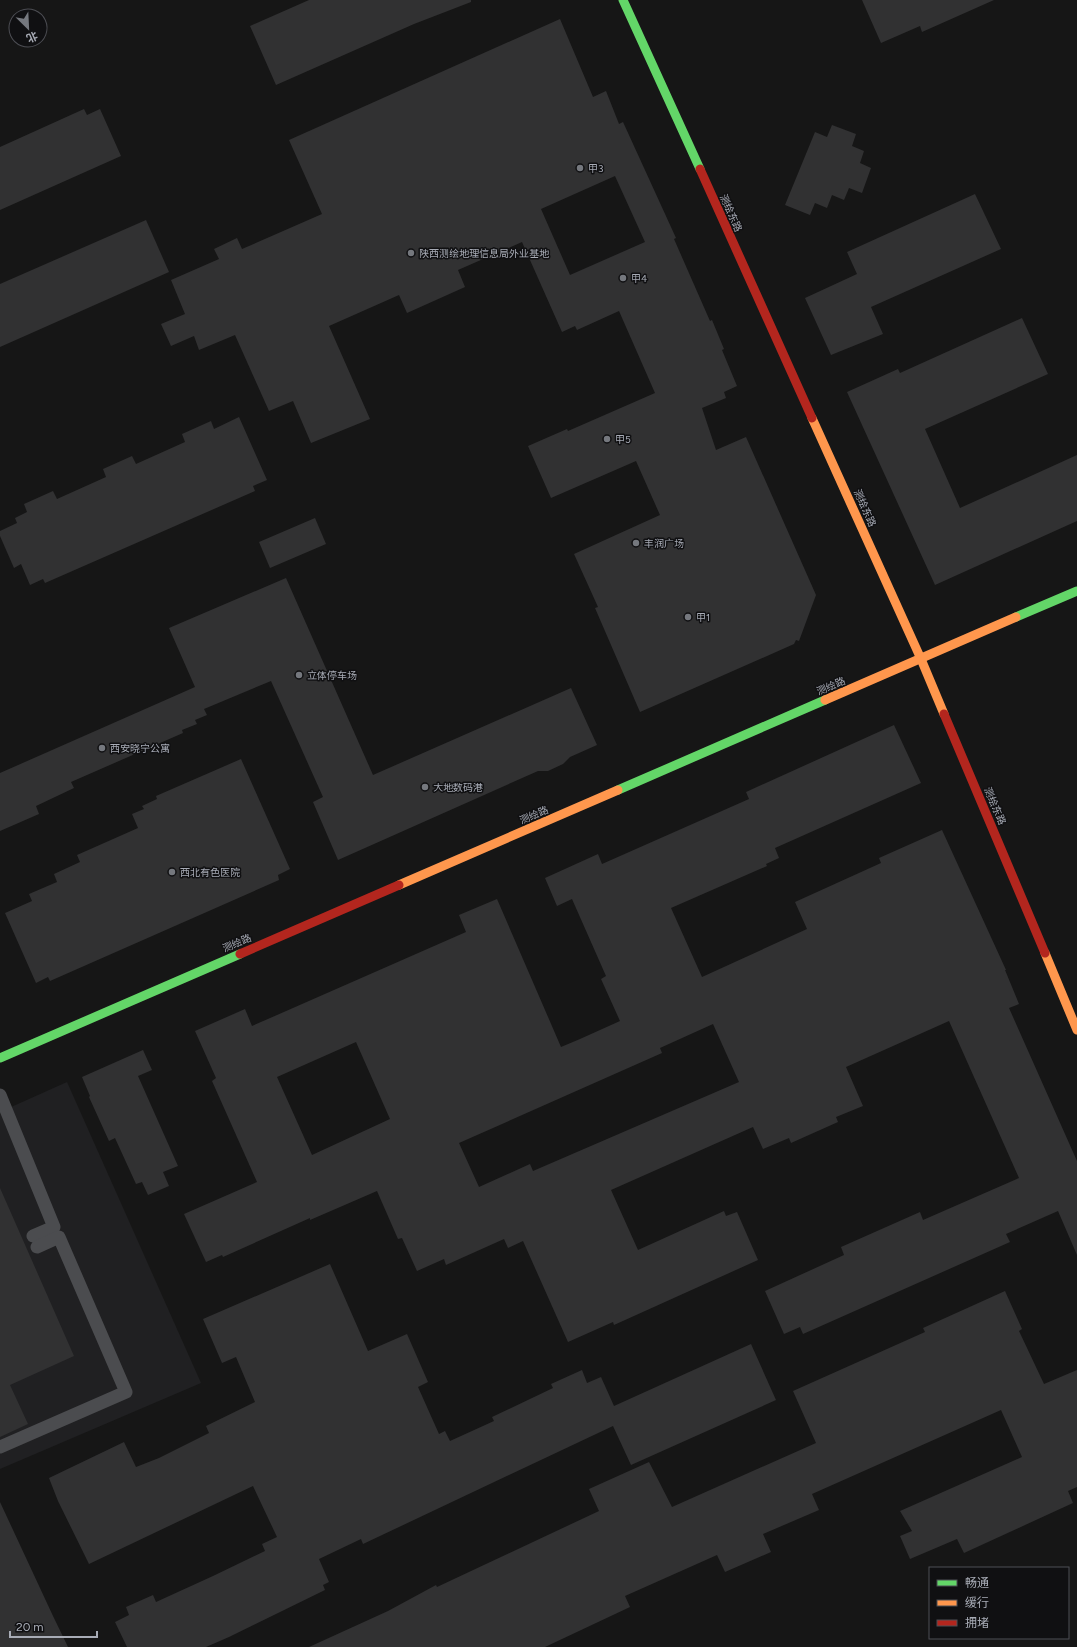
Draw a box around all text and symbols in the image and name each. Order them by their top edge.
north arrow [8,8,48,48]
text: 北 [24,29,40,45]
place label: 甲3 [588,162,603,175]
marker: 甲3 [575,163,585,173]
street label: 测绘东路 [717,192,745,234]
place label: 陕西测绘地理信息局外业基地 [419,247,550,260]
marker: 陕西测绘地理信息局外业基地 [406,248,416,258]
place label: 甲4 [631,272,647,285]
marker: 甲4 [618,273,628,283]
place label: 甲5 [615,433,631,446]
marker: 甲5 [602,434,612,444]
street label: 测绘东路 [851,487,879,529]
place label: 丰润广场 [644,537,684,550]
marker: 丰润广场 [631,538,641,548]
place label: 甲1 [696,611,710,624]
marker: 甲1 [683,612,693,622]
place label: 立体停车场 [307,669,357,682]
marker: 立体停车场 [294,670,304,680]
street label: 测绘路 [815,674,847,698]
place label: 西安晓宁公寓 [110,742,170,755]
marker: 西安晓宁公寓 [97,743,107,753]
place label: 大地数码港 [433,781,483,794]
marker: 大地数码港 [420,782,430,792]
street label: 测绘东路 [981,785,1009,827]
street label: 测绘路 [518,803,550,827]
place label: 西北有色医院 [180,866,240,879]
marker: 西北有色医院 [167,867,177,877]
street label: 测绘路 [221,931,253,955]
legend [929,1567,1069,1639]
text: 畅通 [965,1576,989,1590]
text: 缓行 [965,1596,989,1610]
scale bar [10,1613,97,1639]
text: 拥堵 [965,1616,989,1630]
text: 20 m [16,1620,44,1634]

